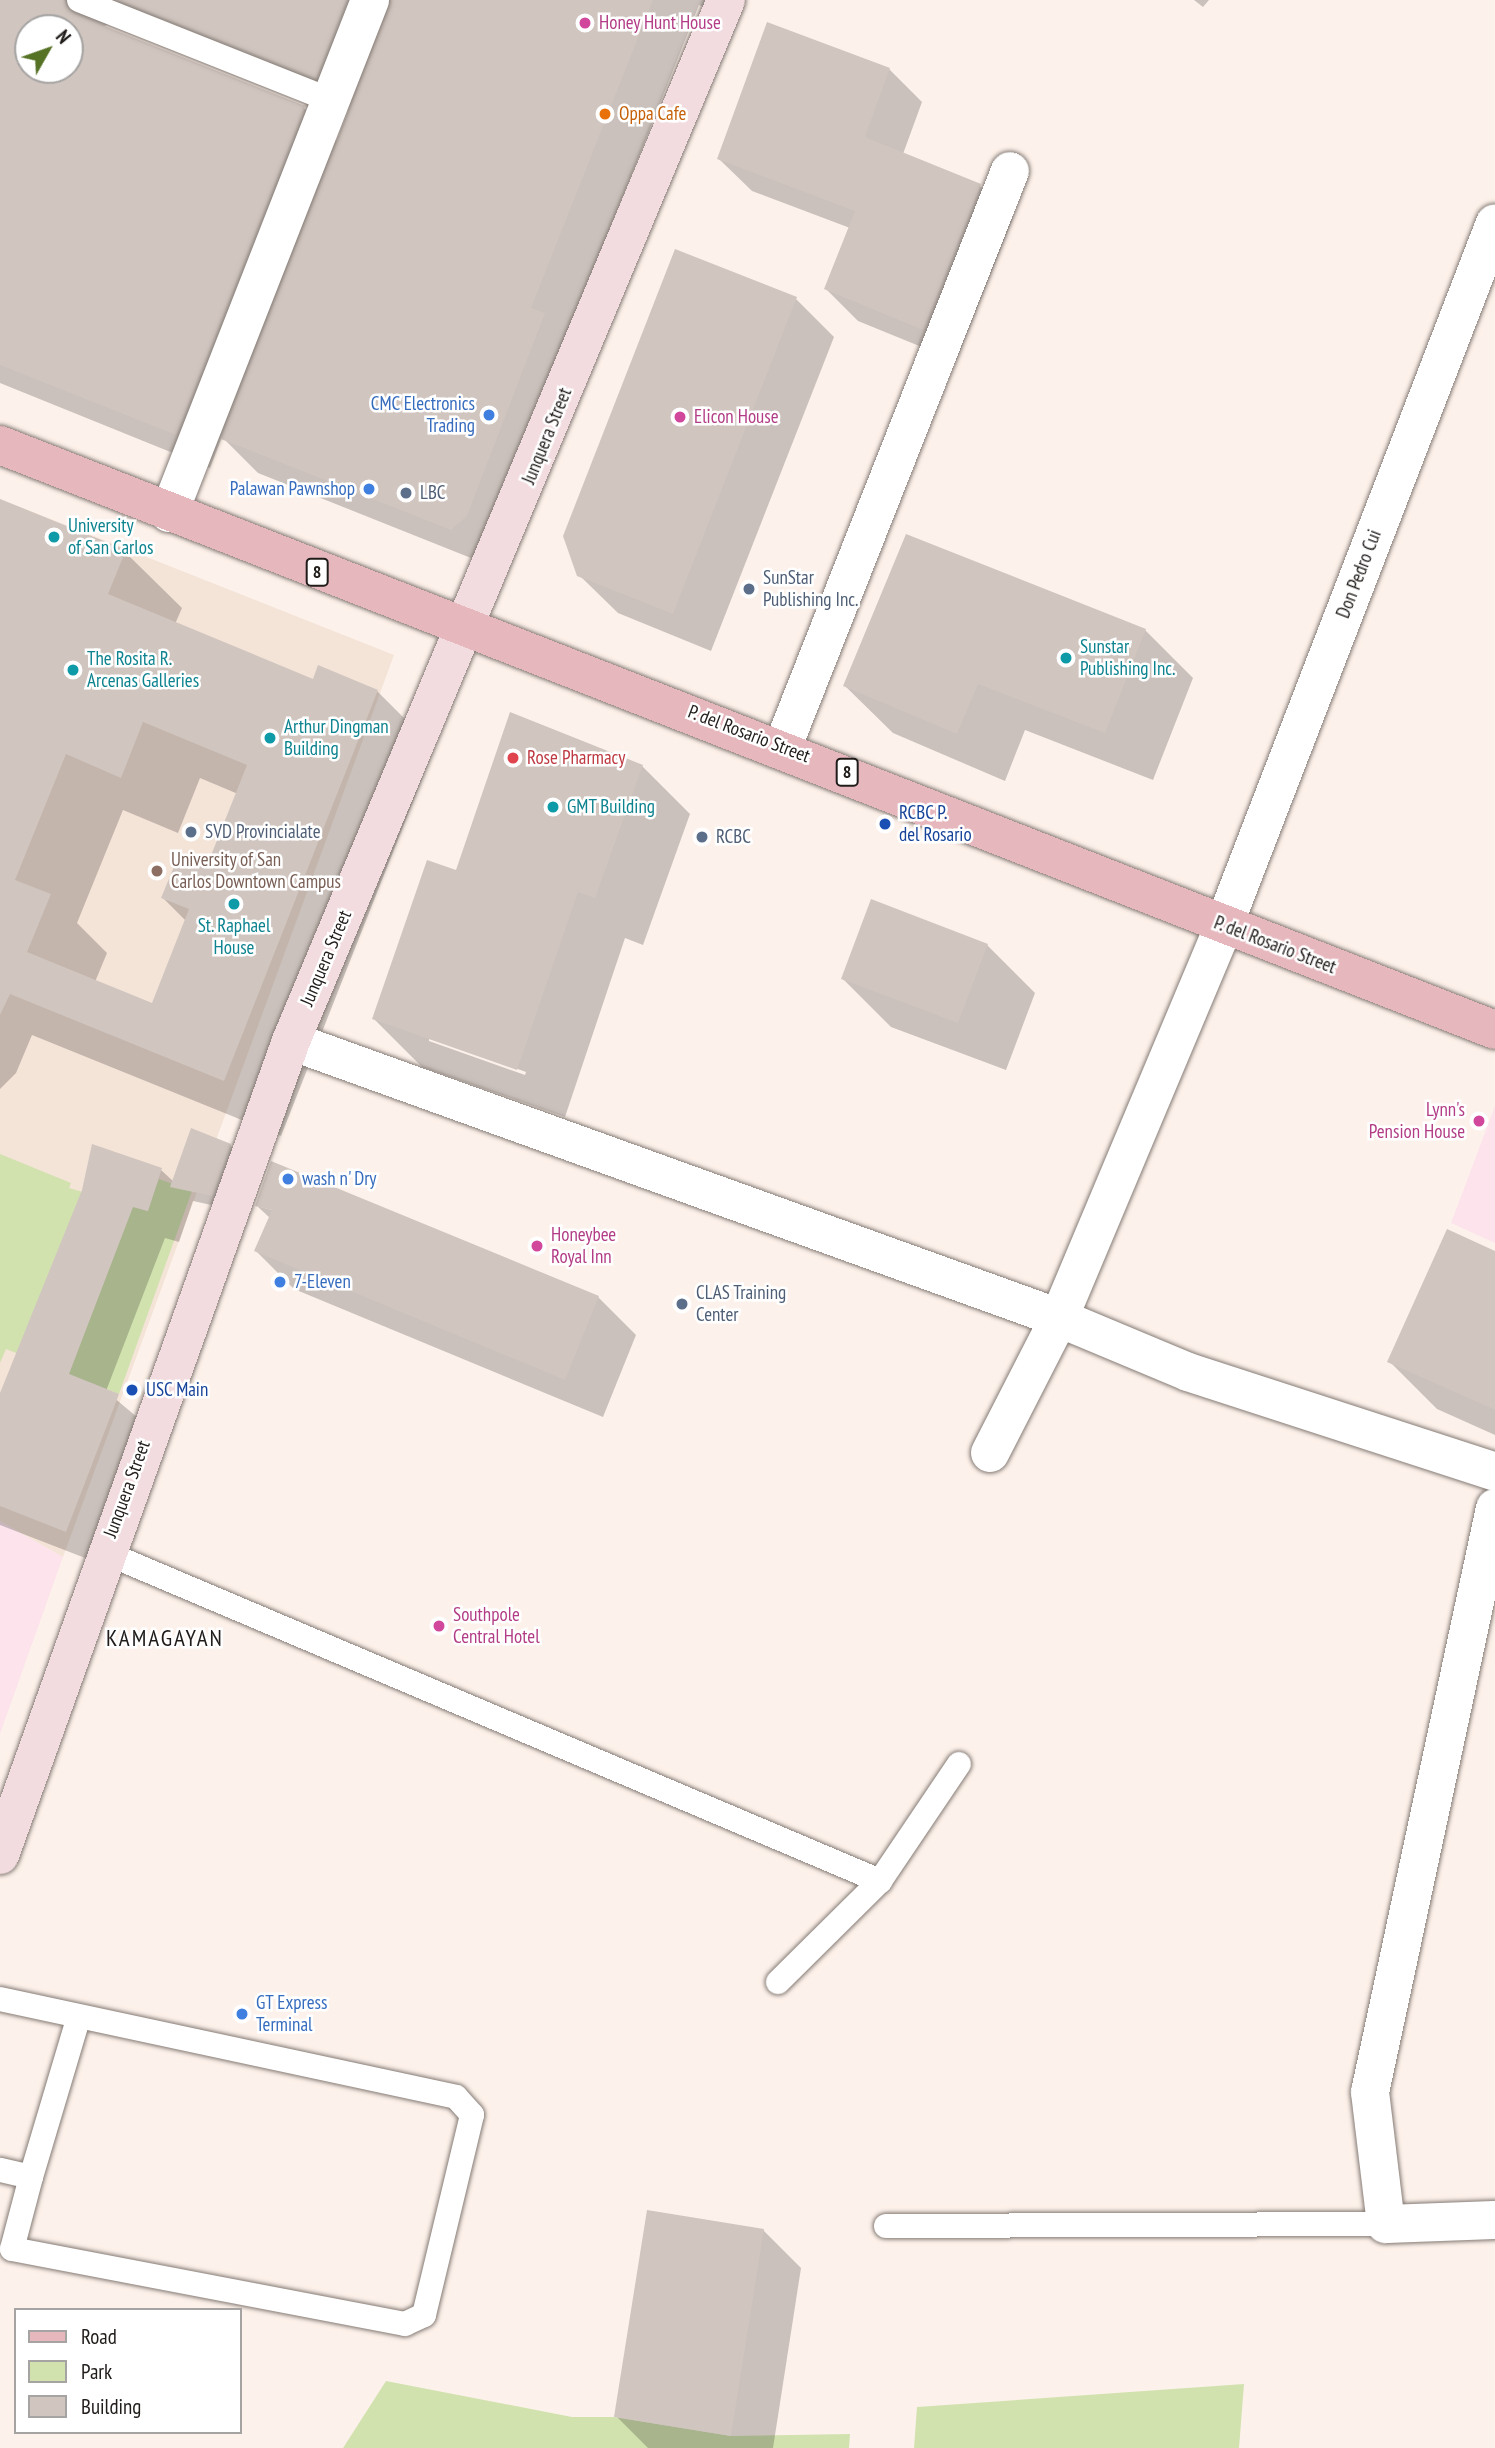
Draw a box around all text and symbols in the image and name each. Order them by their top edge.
place label: Honey Hunt House [599,12,721,34]
north arrow [14,14,84,84]
marker: Honey Hunt House [577,15,593,31]
text: N [51,25,76,48]
place label: Oppa Cafe [619,103,686,125]
marker: Oppa Cafe [597,106,613,122]
street label: Junquera Street [517,385,577,487]
place label: CMC Electronics Trading [370,393,475,437]
place label: Elicon House [694,406,779,428]
marker: CMC Electronics Trading [481,407,497,423]
marker: Elicon House [672,409,688,425]
place label: Palawan Pawnshop [230,478,355,500]
marker: Palawan Pawnshop [361,481,377,497]
place label: LBC [420,482,446,504]
marker: LBC [398,485,414,501]
place label: University of San Carlos [68,515,153,559]
street label: Don Pedro Cui [1332,527,1386,621]
marker: University of San Carlos [46,529,62,545]
road number: 8 [305,558,329,586]
place label: SunStar Publishing Inc. [763,567,858,611]
marker: SunStar Publishing Inc. [741,581,757,597]
place label: Sunstar Publishing Inc. [1080,636,1175,680]
place label: The Rosita R. Arcenas Galleries [87,648,199,692]
marker: Sunstar Publishing Inc. [1058,650,1074,666]
marker: The Rosita R. Arcenas Galleries [65,662,81,678]
street label: P. del Rosario Street [684,700,814,768]
place label: Arthur Dingman Building [284,716,389,760]
marker: Arthur Dingman Building [262,730,278,746]
place label: Rose Pharmacy [527,747,625,769]
marker: Rose Pharmacy [505,750,521,766]
road number: 8 [835,758,859,786]
place label: GMT Building [567,796,656,818]
marker: GMT Building [545,799,561,815]
place label: RCBC P. del Rosario [899,802,972,846]
marker: RCBC P. del Rosario [877,816,893,832]
place label: SVD Provincialate [205,821,320,843]
marker: SVD Provincialate [183,824,199,840]
place label: RCBC [716,826,751,848]
marker: RCBC [694,829,710,845]
place label: University of San Carlos Downtown Campus [171,849,341,893]
marker: University of San Carlos Downtown Campus [149,863,165,879]
marker: St. Raphael House [226,896,242,912]
street label: Junquera Street [296,907,356,1009]
street label: P. del Rosario Street [1210,911,1340,979]
place label: St. Raphael House [197,915,271,959]
place label: Lynn's Pension House [1369,1099,1465,1143]
marker: Lynn's Pension House [1471,1113,1487,1129]
place label: wash n' Dry [302,1168,378,1190]
marker: wash n' Dry [280,1171,296,1187]
place label: Honeybee Royal Inn [551,1224,616,1268]
marker: Honeybee Royal Inn [529,1238,545,1254]
place label: 7-Eleven [294,1271,351,1293]
marker: 7-Eleven [272,1274,288,1290]
place label: CLAS Training Center [696,1282,787,1326]
marker: CLAS Training Center [674,1296,690,1312]
place label: USC Main [146,1379,209,1401]
marker: USC Main [124,1382,140,1398]
street label: Junquera Street [99,1437,155,1541]
place label: Southpole Central Hotel [453,1604,540,1648]
marker: Southpole Central Hotel [431,1618,447,1634]
district label: KAMAGAYAN [107,1624,223,1652]
place label: GT Express Terminal [256,1992,328,2036]
marker: GT Express Terminal [234,2006,250,2022]
legend [14,2308,242,2434]
text: Road [81,2323,117,2350]
text: Park [81,2358,112,2385]
text: Building [81,2393,141,2420]

